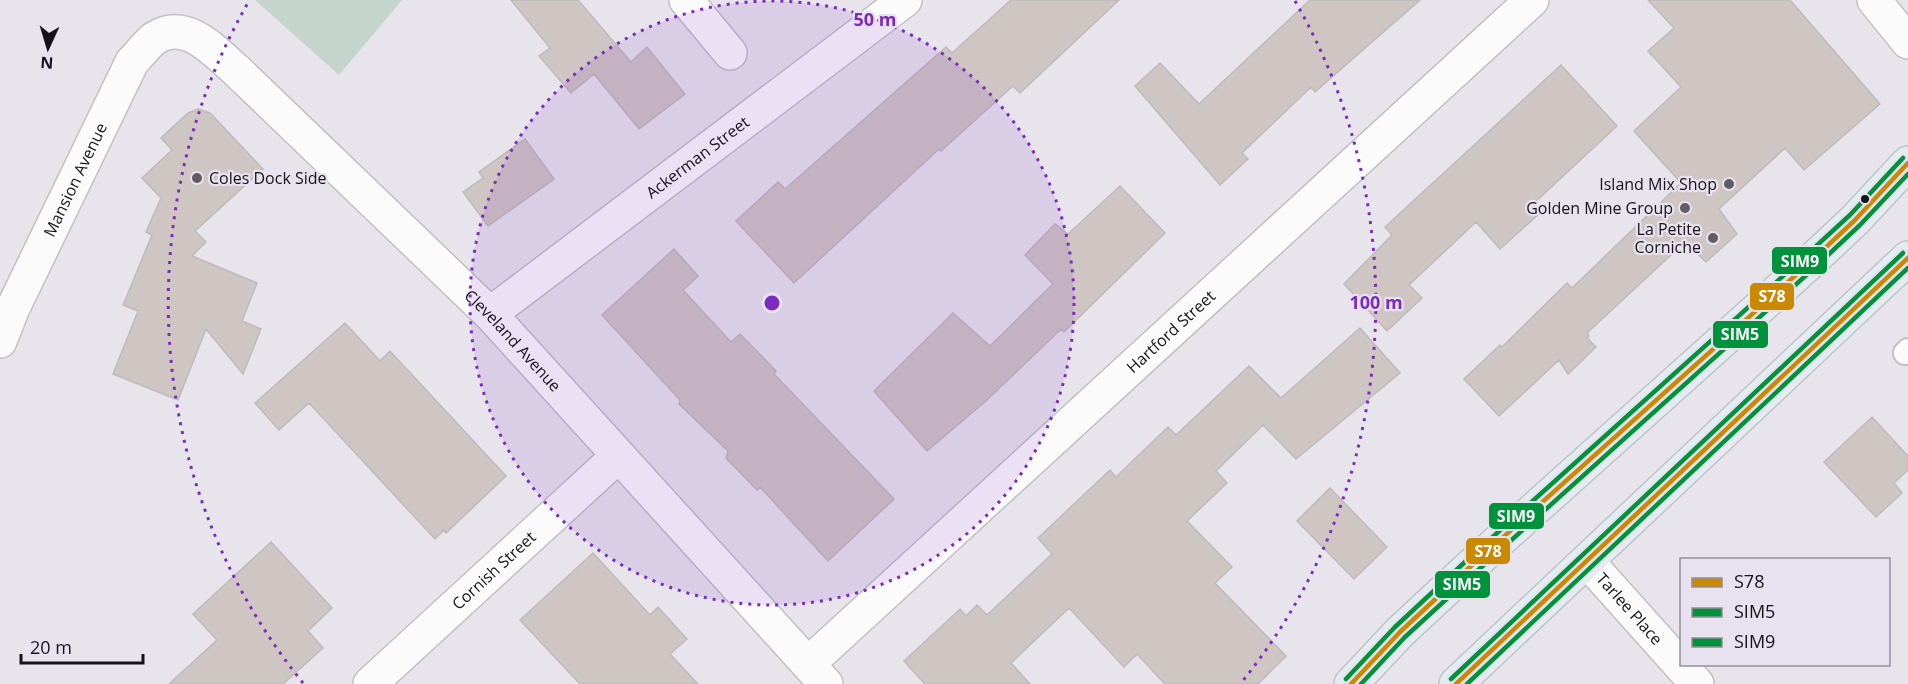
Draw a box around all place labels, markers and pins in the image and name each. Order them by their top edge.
place label: Coles Dock Side [209,167,327,189]
marker: Coles Dock Side [190,171,204,185]
place label: Island Mix Shop [1599,173,1717,195]
marker: Island Mix Shop [1722,177,1736,191]
unlabelled marker [1859,193,1871,205]
place label: Golden Mine Group [1526,197,1673,219]
marker: Golden Mine Group [1678,201,1692,215]
place label: La Petite Corniche [1634,218,1701,258]
marker: La Petite Corniche [1706,231,1720,245]
centre of rings [762,293,782,313]

